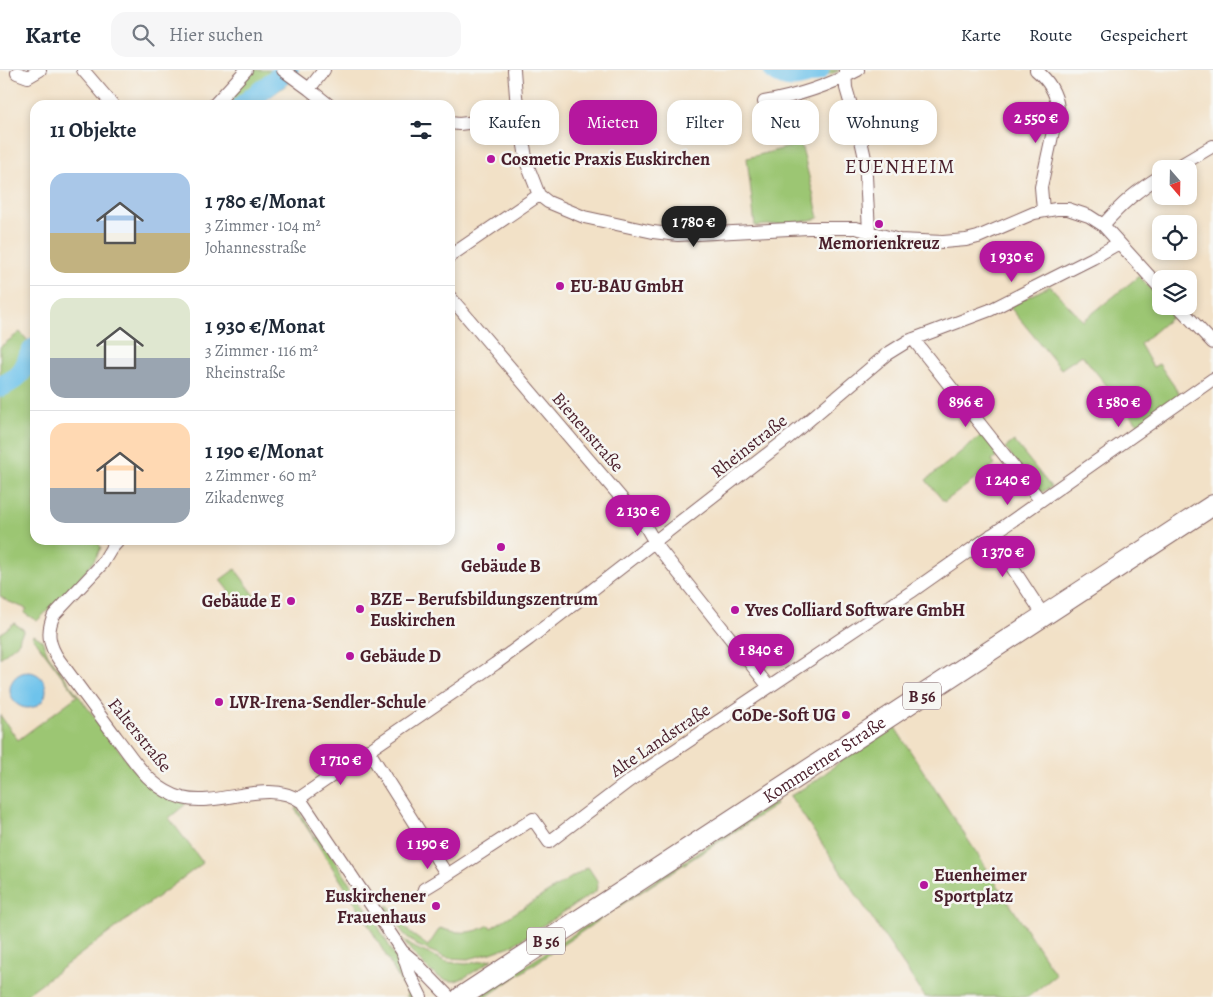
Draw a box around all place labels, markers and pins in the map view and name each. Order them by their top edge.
pin: 2 550 € [990,102,1082,144]
place label: Cosmetic Praxis Euskirchen [501,147,710,171]
marker: Cosmetic Praxis Euskirchen [485,153,497,165]
pin: 1 780 € [648,206,740,248]
marker: Memorienkreuz [873,218,885,230]
place label: Memorienkreuz [818,231,940,255]
pin: 1 930 € [966,240,1058,283]
place label: EU-BAU GmbH [570,274,684,298]
marker: EU-BAU GmbH [554,280,566,292]
pin: 896 € [931,386,1001,428]
pin: 1 580 € [1073,386,1165,428]
pin: 1 240 € [962,464,1054,506]
pin: 2 130 € [592,494,684,537]
pin: 1 370 € [957,536,1049,578]
marker: Gebäude B [495,541,507,553]
place label: Gebäude B [461,554,541,578]
place label: BZE – Berufsbildungszentrum Euskirchen [370,587,598,632]
place label: Gebäude E [202,589,281,613]
marker: Gebäude E [285,595,297,607]
place label: Yves Colliard Software GmbH [744,598,965,622]
marker: BZE – Berufsbildungszentrum Euskirchen [354,603,366,615]
marker: Yves Colliard Software GmbH [729,604,741,616]
pin: 1 840 € [715,634,807,676]
place label: Gebäude D [360,644,441,668]
marker: Gebäude D [344,650,356,662]
place label: LVR-Irena-Sendler-Schule [229,690,426,714]
marker: LVR-Irena-Sendler-Schule [213,696,225,708]
place label: CoDe-Soft UG [732,703,836,727]
marker: CoDe-Soft UG [840,709,852,721]
pin: 1 710 € [295,744,387,786]
pin: 1 190 € [382,828,474,870]
place label: Euenheimer Sportplatz [934,863,1027,908]
marker: Euenheimer Sportplatz [918,879,930,891]
place label: Euskirchener Frauenhaus [325,884,427,929]
marker: Euskirchener Frauenhaus [430,900,442,912]

